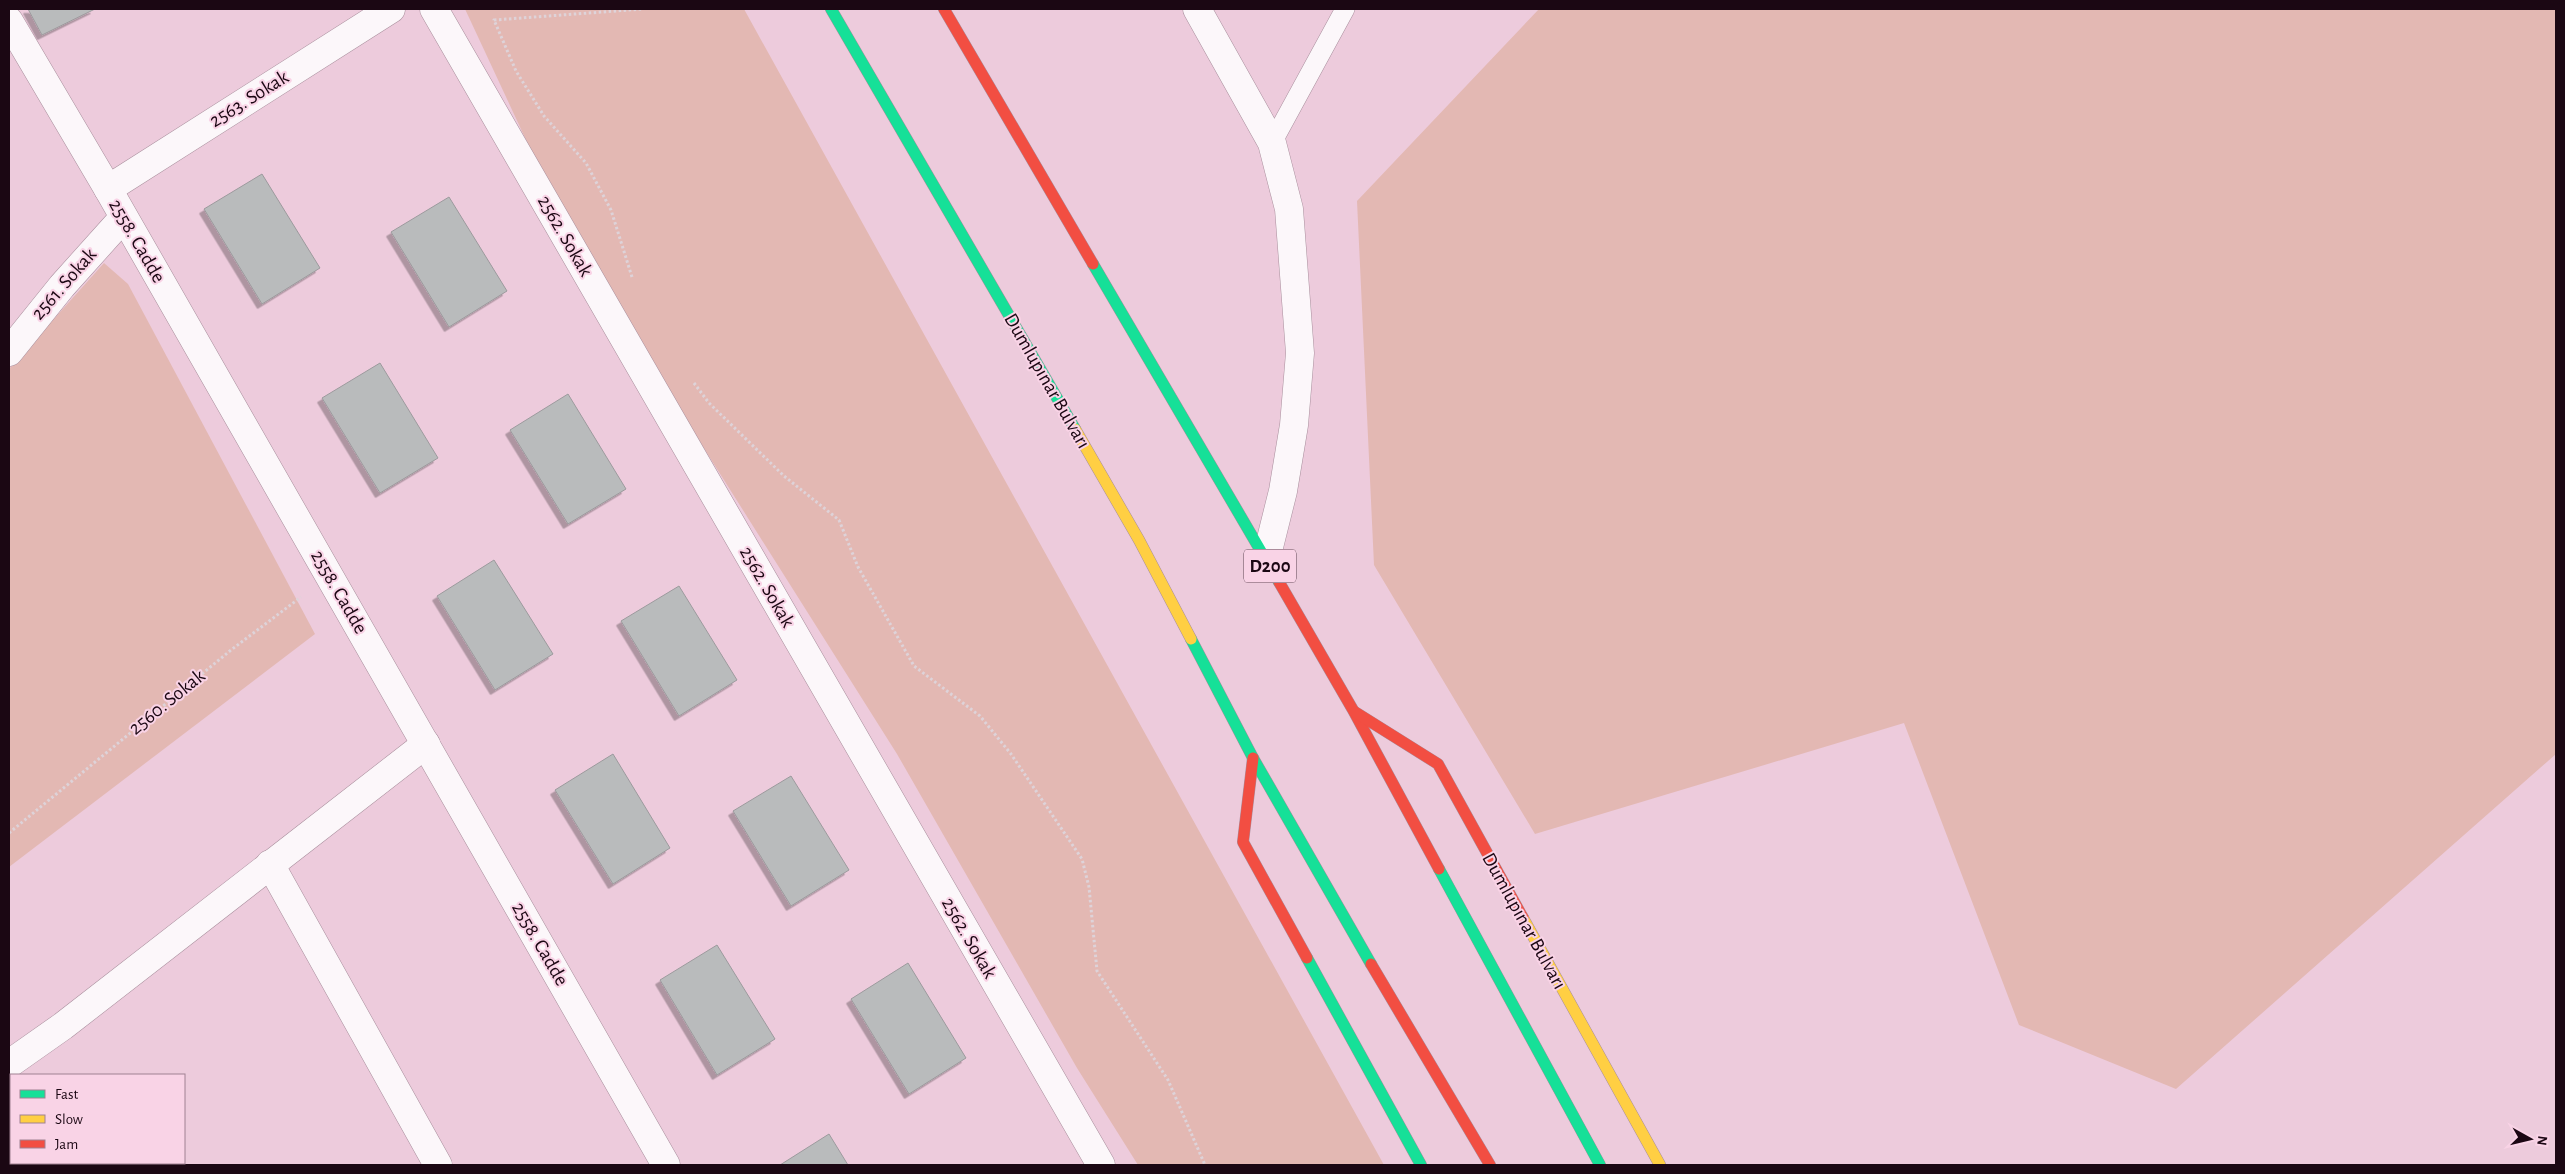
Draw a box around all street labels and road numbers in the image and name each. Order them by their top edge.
street label: 2563. Sokak [206,67,292,131]
street label: 2562. Sokak [534,192,596,280]
street label: 2558. Cadde [105,196,169,286]
street label: 2561. Sokak [28,244,100,324]
street label: Dumlupınar Bulvarı [1000,310,1094,452]
street label: 2562. Sokak [736,543,798,631]
street label: 2558. Cadde [307,547,371,637]
road number: D200 [1244,550,1296,582]
street label: 2560. Sokak [125,666,209,738]
street label: Dumlupınar Bulvarı [1478,849,1570,993]
street label: 2562. Sokak [938,894,1000,982]
street label: 2558. Cadde [508,899,572,989]

